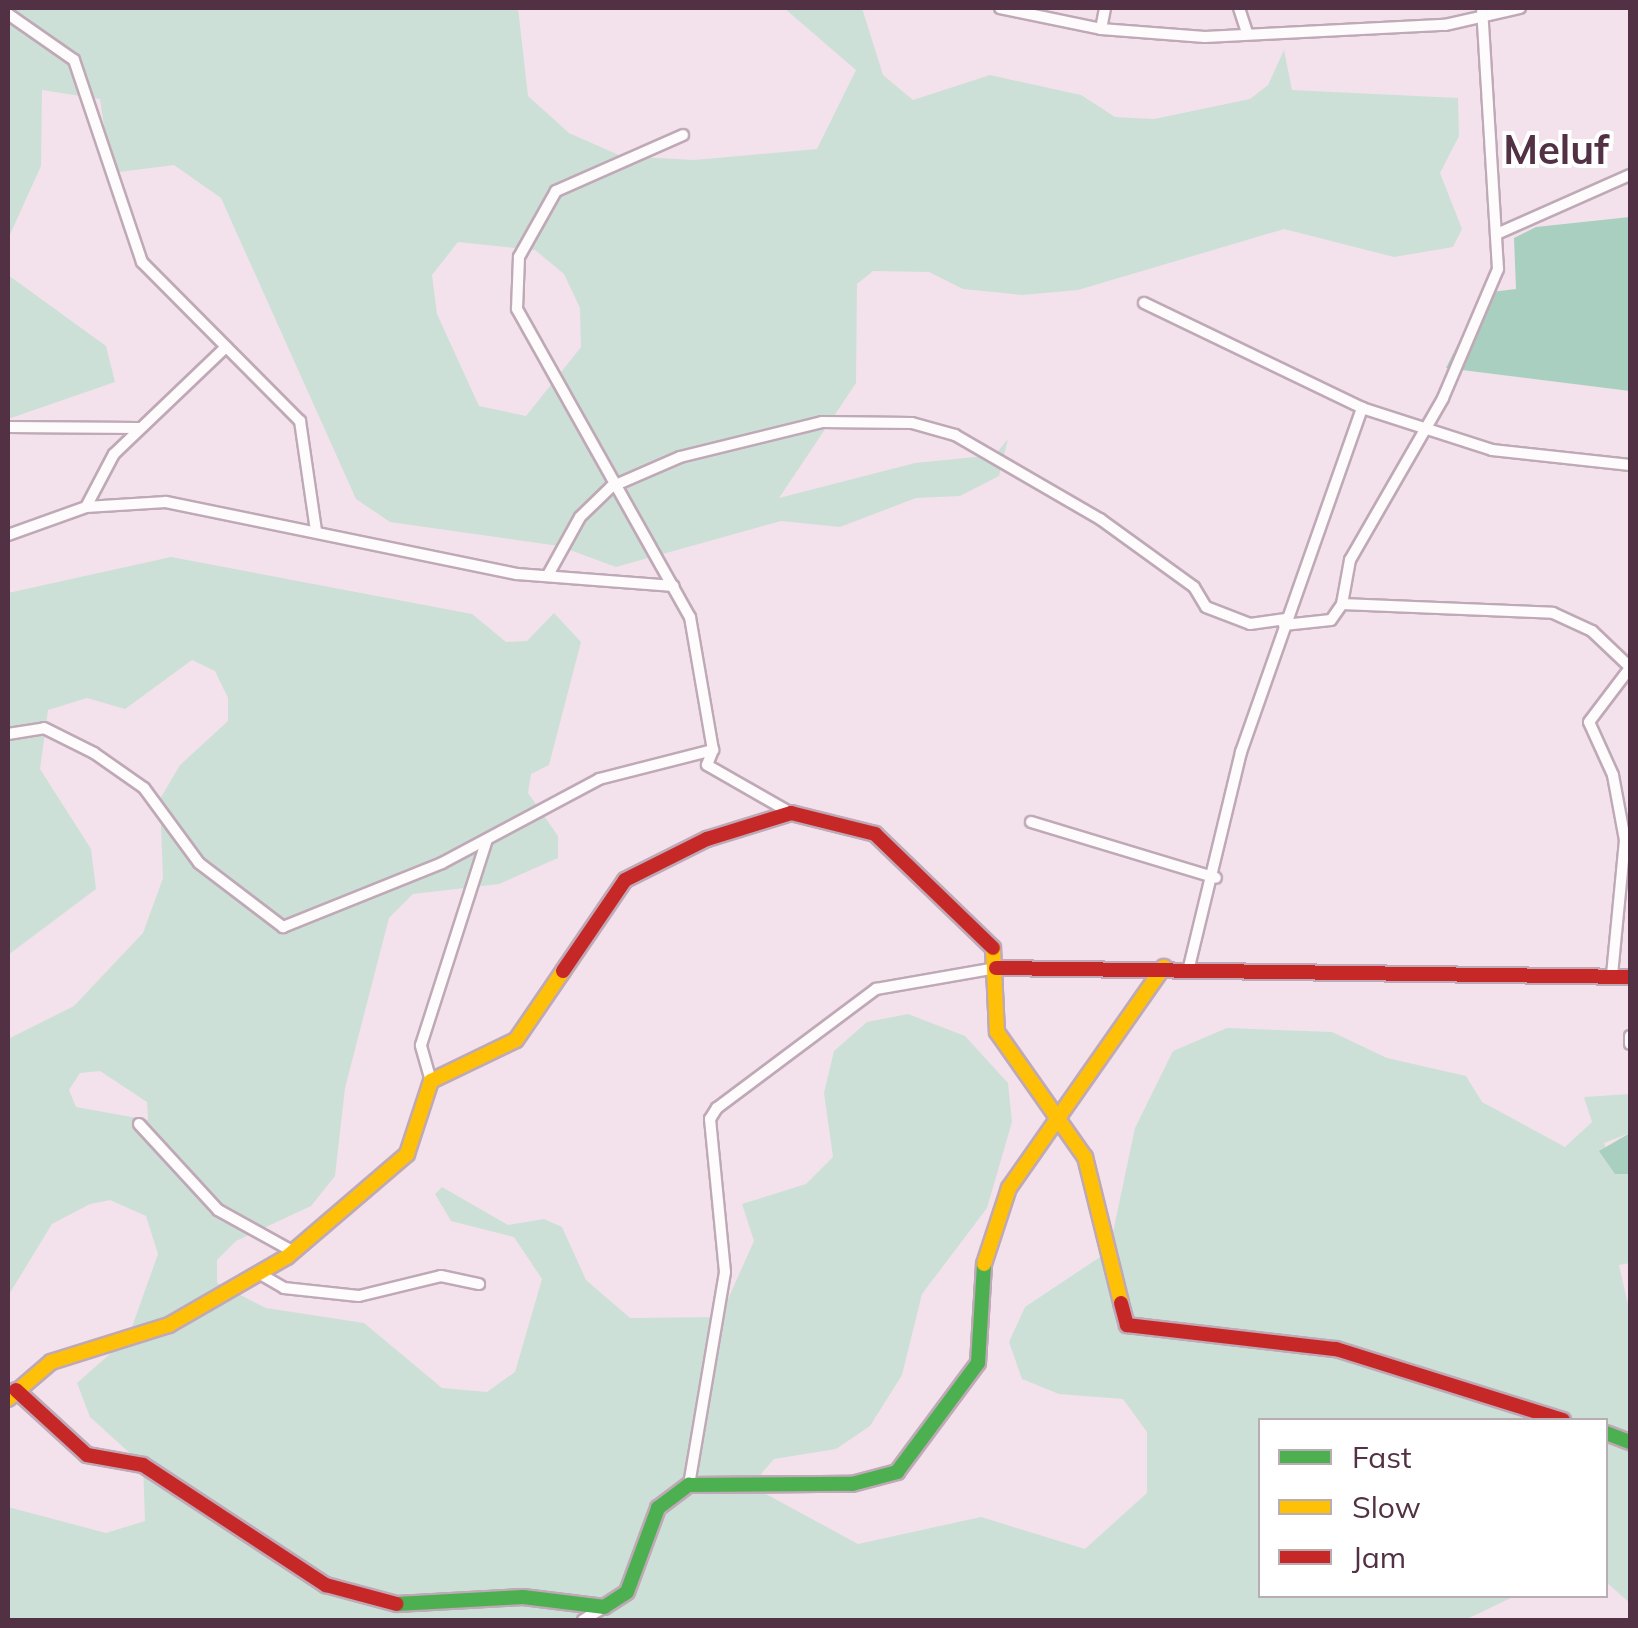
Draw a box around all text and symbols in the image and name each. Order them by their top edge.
district label: Meluf [1503,125,1609,173]
legend [1258,1418,1608,1598]
text: Fast [1352,1438,1412,1476]
text: Slow [1352,1488,1421,1526]
text: Jam [1352,1538,1406,1576]

